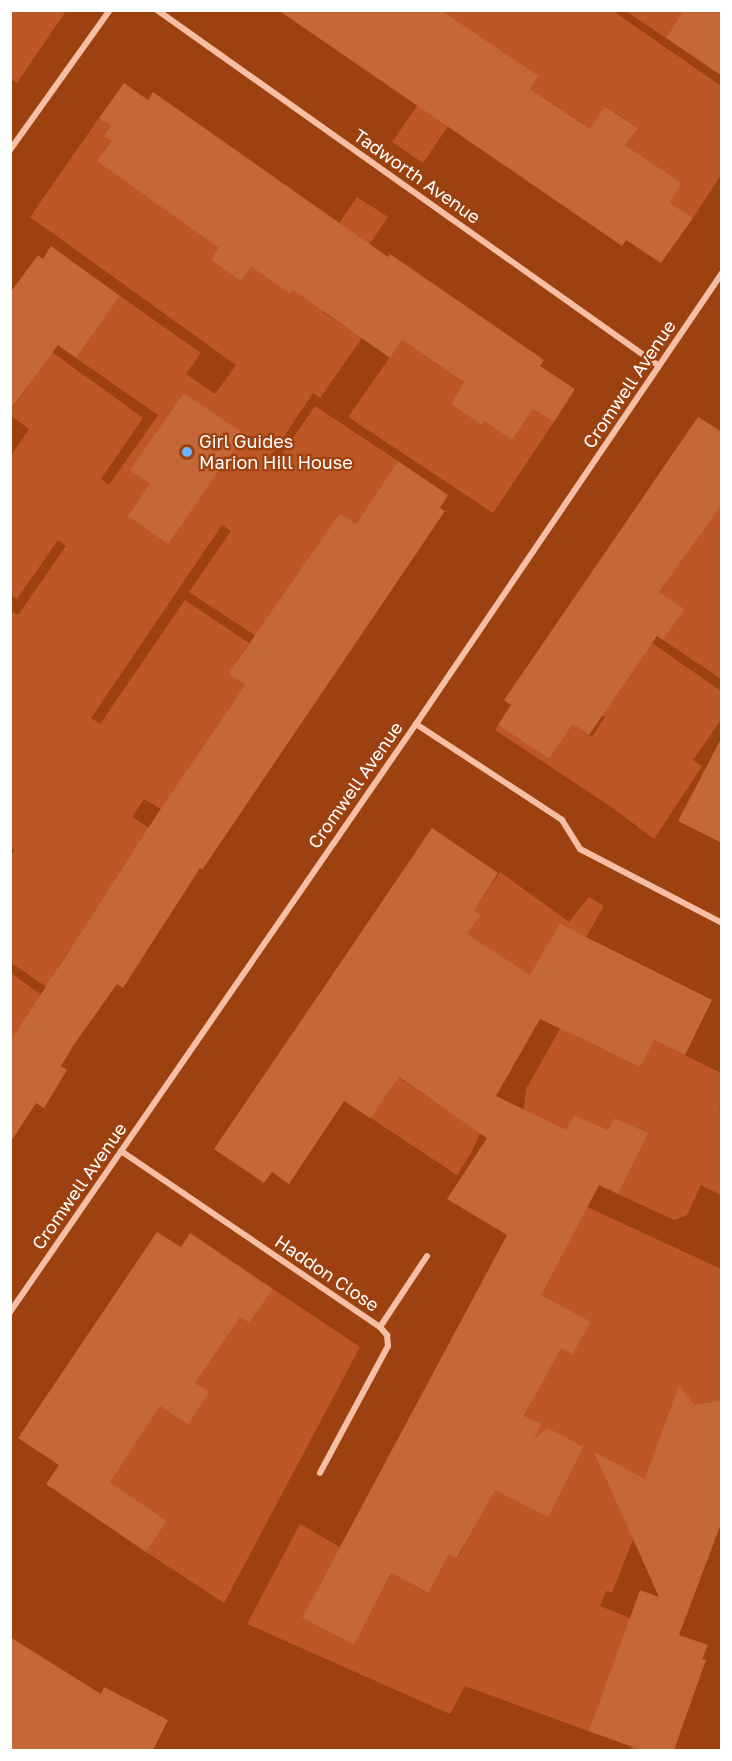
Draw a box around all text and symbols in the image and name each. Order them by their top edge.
street label: Tadworth Avenue [350,124,484,228]
street label: Cromwell Avenue [578,316,680,452]
place label: Girl Guides Marion Hill House [199,431,353,474]
marker: Girl Guides Marion Hill House [180,445,194,459]
street label: Cromwell Avenue [303,717,407,853]
street label: Cromwell Avenue [27,1118,131,1254]
street label: Haddon Close [271,1230,383,1316]

